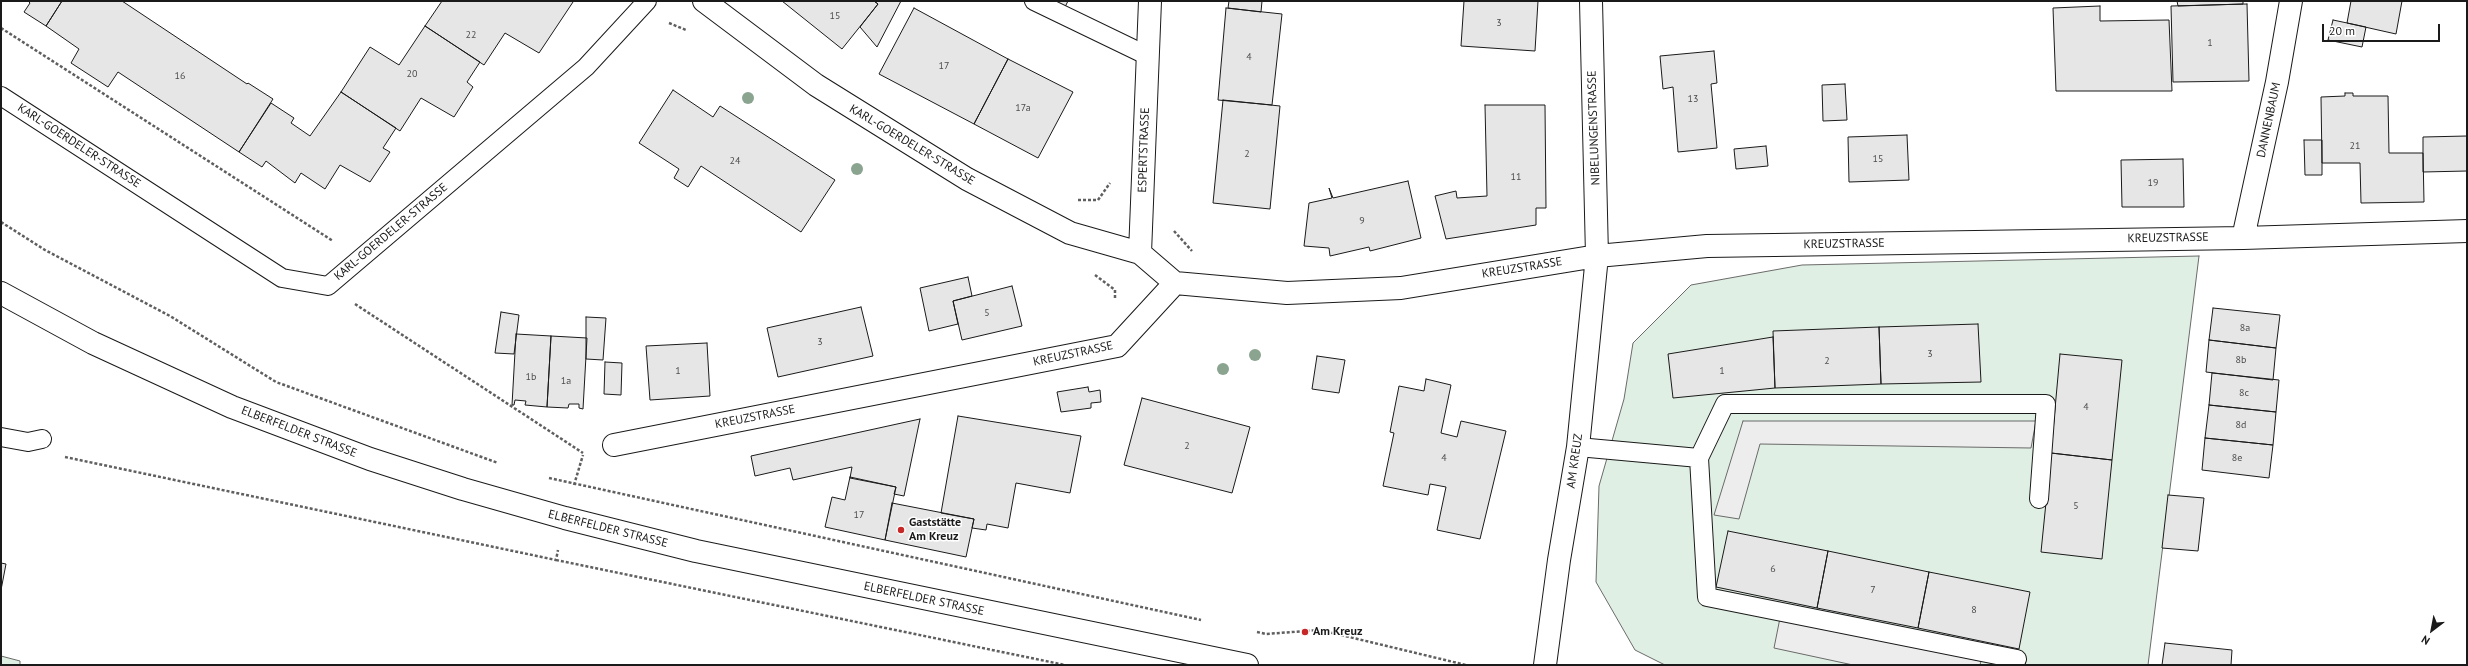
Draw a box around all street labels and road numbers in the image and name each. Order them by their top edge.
street label: NIBELUNGENSTRASSE [1585,70,1603,186]
street label: DANNENBAUM [2254,81,2284,159]
street label: KARL-GOERDELER-STRASSE [15,101,143,191]
street label: KARL-GOERDELER-STRASSE [847,102,977,188]
street label: ESPERTSTRASSE [1135,107,1153,193]
street label: KARL-GOERDELER-STRASSE [331,180,451,284]
street label: KREUZSTRASSE [2127,230,2209,246]
street label: KREUZSTRASSE [1803,236,1885,252]
street label: KREUZSTRASSE [1481,255,1563,281]
street label: KREUZSTRASSE [1032,339,1114,369]
street label: KREUZSTRASSE [714,402,796,432]
street label: ELBERFELDER STRASSE [239,403,359,461]
street label: AM KREUZ [1564,433,1586,489]
street label: ELBERFELDER STRASSE [547,507,669,551]
street label: ELBERFELDER STRASSE [862,579,986,619]

